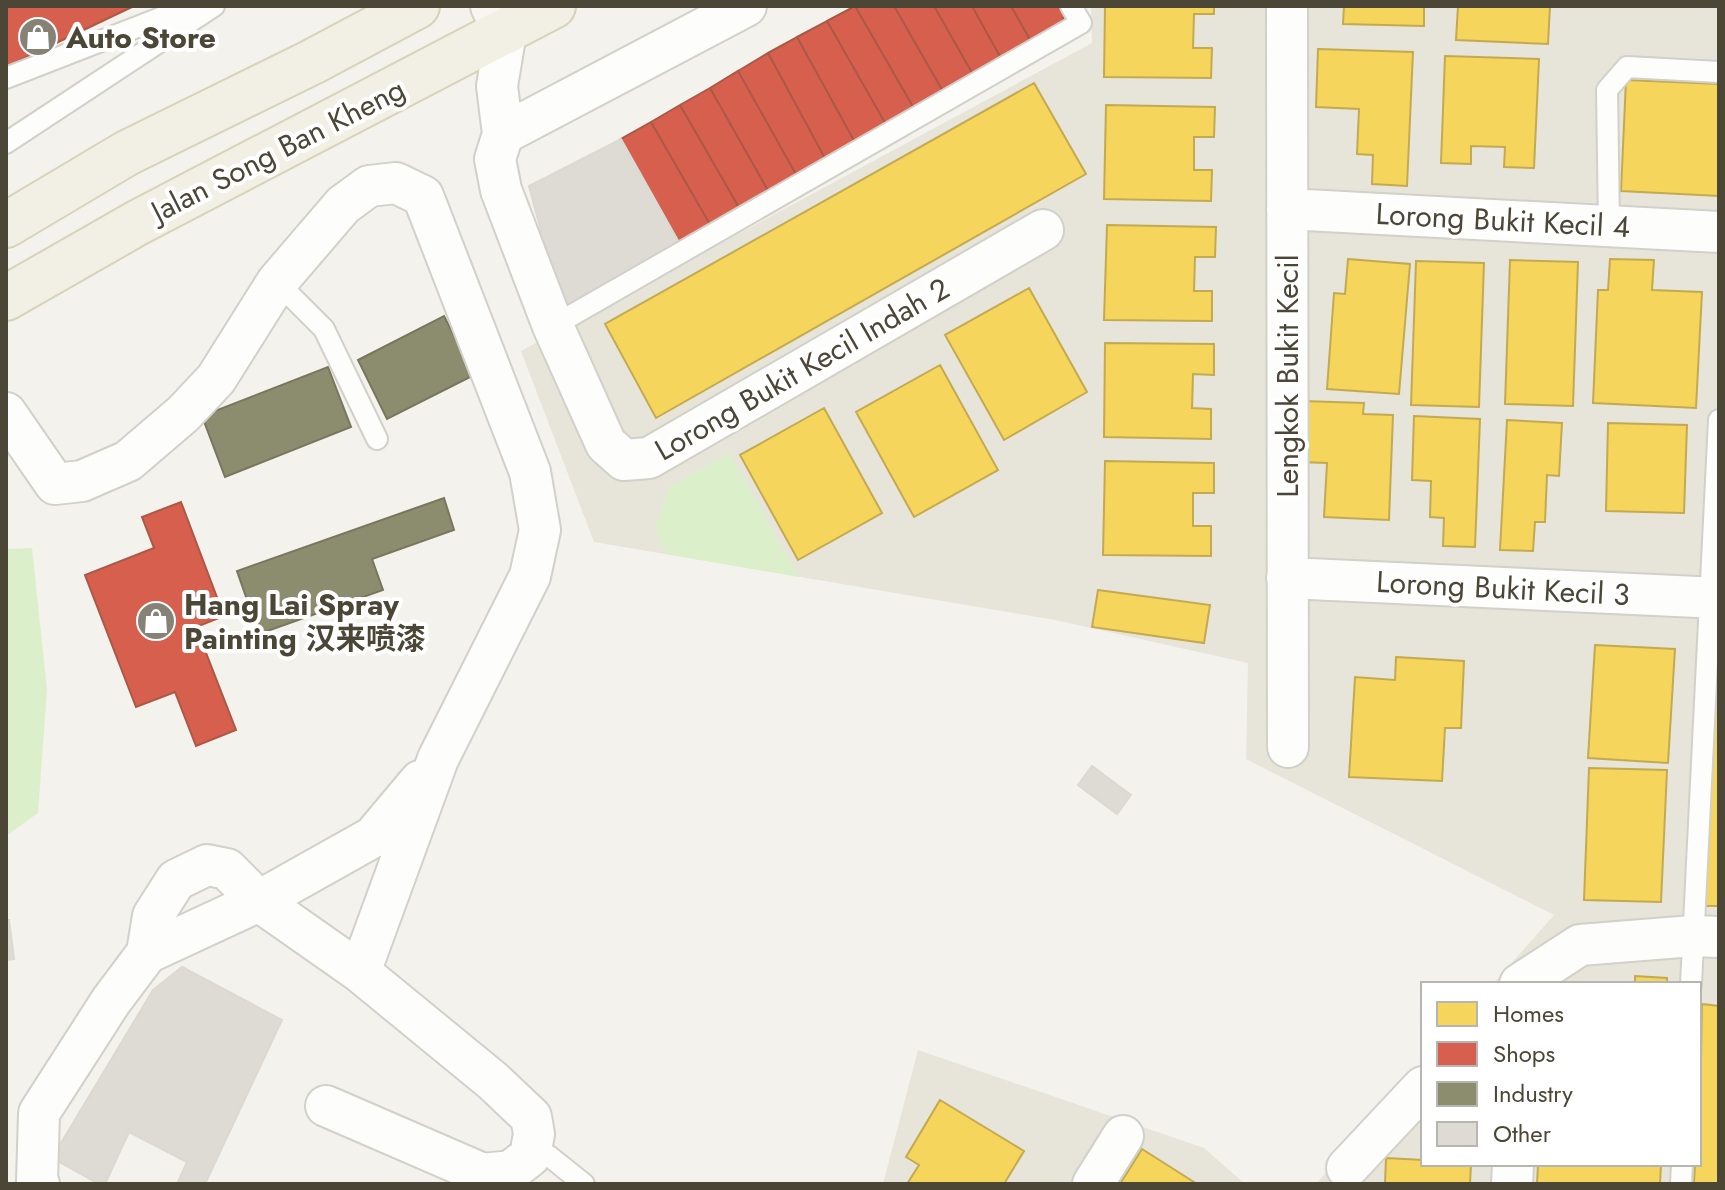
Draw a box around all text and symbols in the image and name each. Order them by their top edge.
shop icon: Auto Store [17,16,59,58]
place label: Auto Store [65,16,216,59]
street label: Jalan Song Ban Kheng [140,67,412,234]
street label: Lorong Bukit Kecil 4 [1375,192,1631,248]
street label: Lengkok Bukit Kecil [1266,254,1309,498]
street label: Lorong Bukit Kecil Indah 2 [647,267,957,471]
street label: Lorong Bukit Kecil 3 [1375,560,1631,616]
place label: Hang Lai Spray Painting 汉来喷漆 [184,583,426,660]
shop icon: Hang Lai Spray Painting 汉来喷漆 [135,600,177,642]
legend [1421,982,1701,1166]
text: Homes [1493,996,1564,1031]
text: Shops [1493,1036,1555,1071]
text: Industry [1493,1076,1573,1111]
text: Other [1493,1116,1552,1151]

